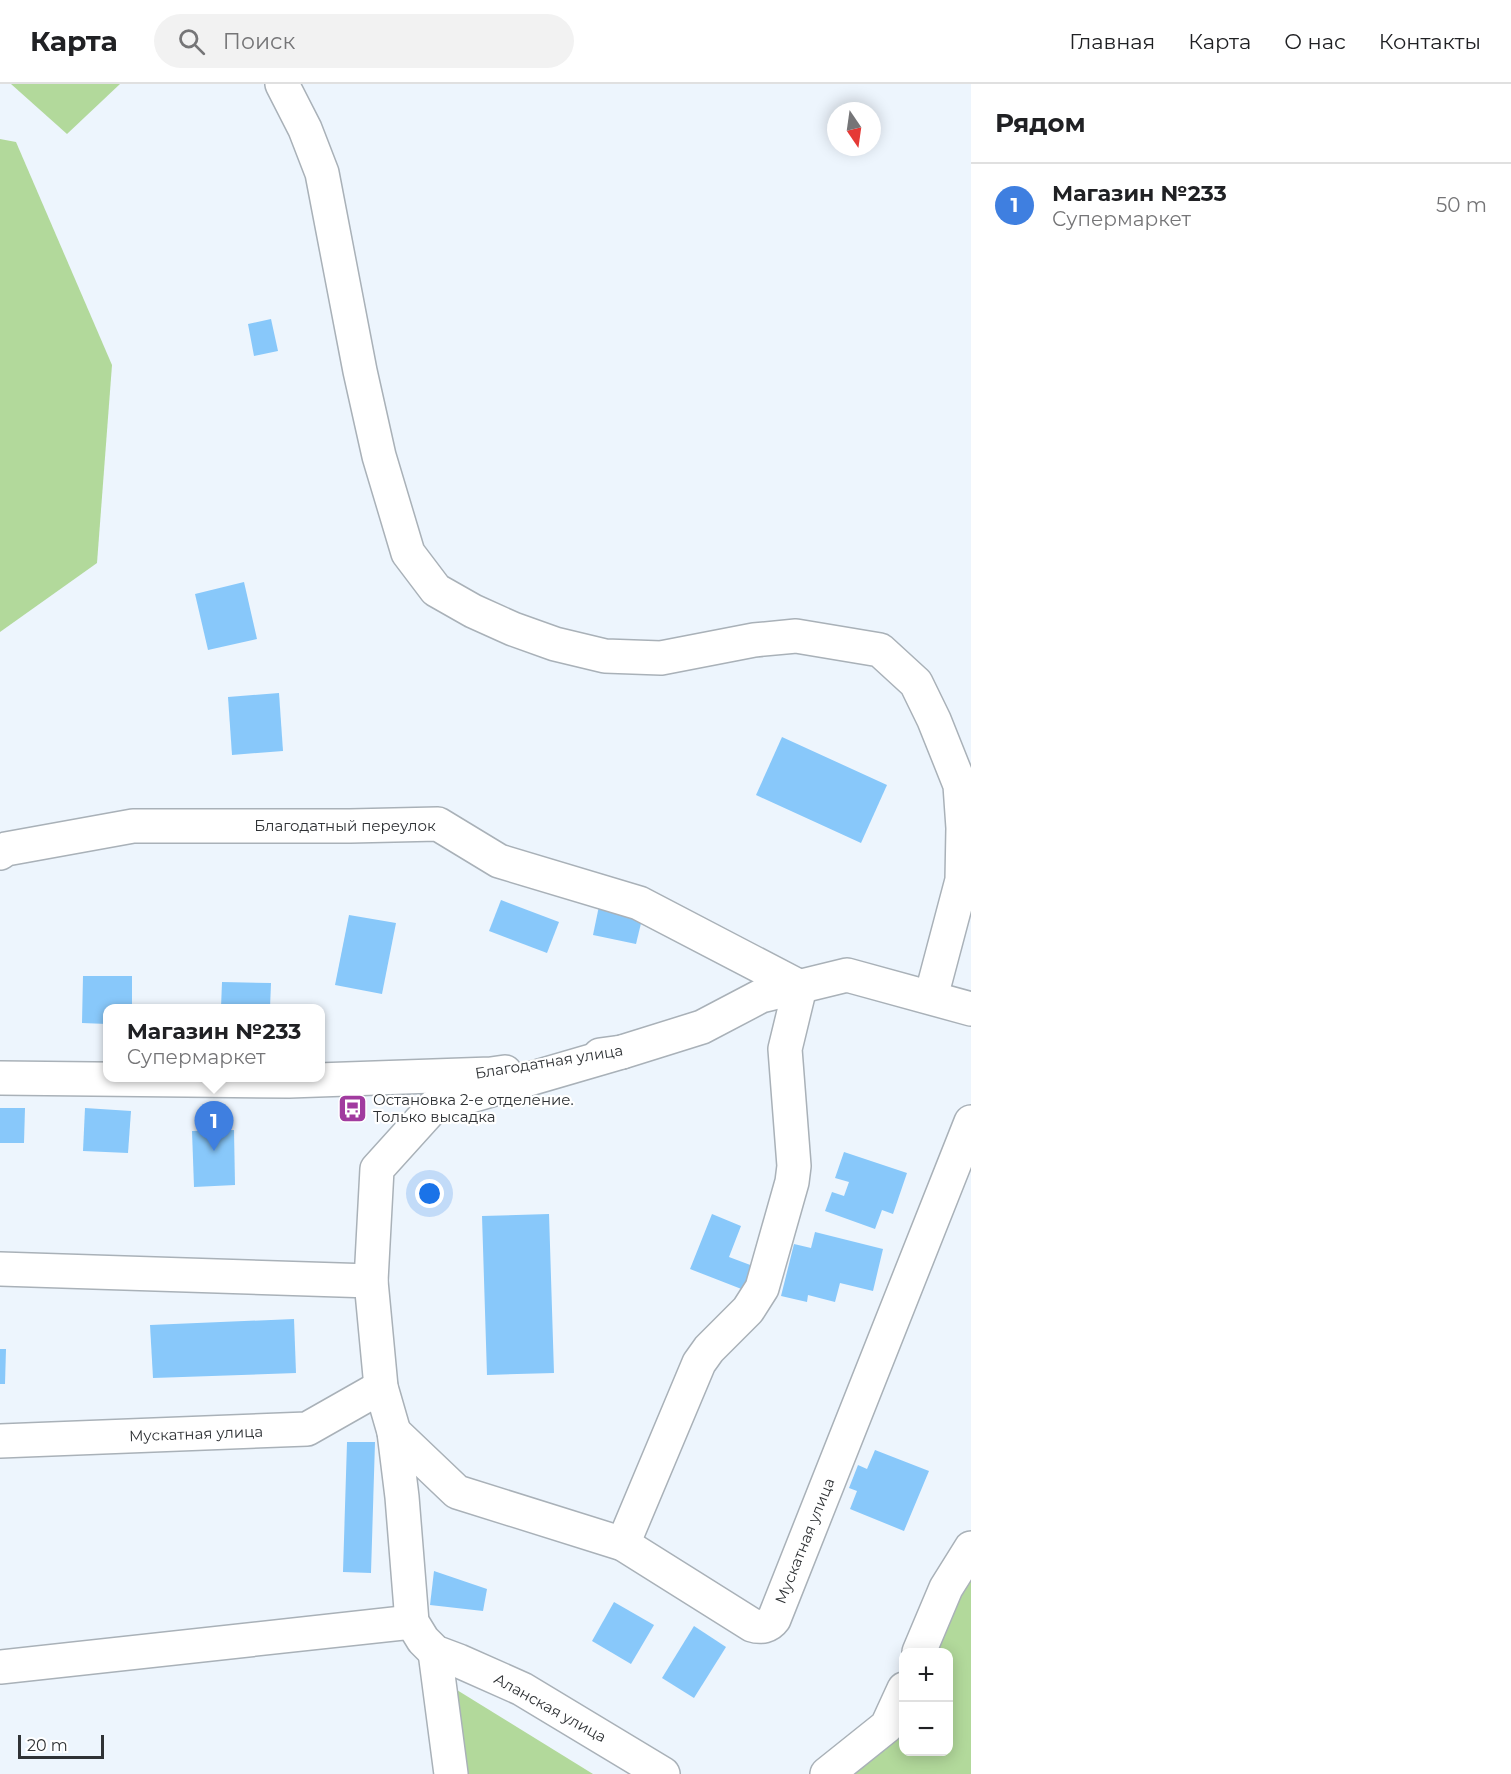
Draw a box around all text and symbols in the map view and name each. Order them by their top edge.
search box [154,14,574,68]
text: Карта [30,24,118,58]
icon: search [175,25,208,58]
text: Поиск [223,28,295,55]
text: Главная [1069,29,1155,54]
text: Карта [1188,29,1251,54]
text: О нас [1284,29,1346,54]
text: Контакты [1379,29,1481,54]
north arrow [827,102,881,156]
text: Рядом [995,107,1086,139]
text: Магазин №233 [1052,180,1227,207]
text: 1 [1011,193,1018,217]
text: 50 m [1436,193,1487,217]
text: Супермаркет [1052,207,1191,231]
street label: Благодатный переулок [254,816,436,835]
popup [103,1004,325,1082]
text: Магазин №233 [127,1018,301,1045]
street label: Благодатная улица [474,1040,624,1083]
text: Супермаркет [127,1045,266,1069]
place label: Остановка 2-е отделение. Только высадка [373,1090,574,1126]
bus stop icon: Остановка 2-е отделение. Только высадка [336,1093,368,1125]
pin: 1 [194,1102,234,1151]
your location [415,1179,444,1208]
street label: Мускатная улица [129,1422,263,1445]
street label: Мускатная улица [771,1475,838,1607]
map controls [899,1648,953,1756]
button: + [899,1648,953,1702]
street label: Аланская улица [491,1669,610,1746]
button: − [899,1702,953,1756]
scale bar [18,1732,104,1760]
text: 20 m [27,1736,68,1755]

